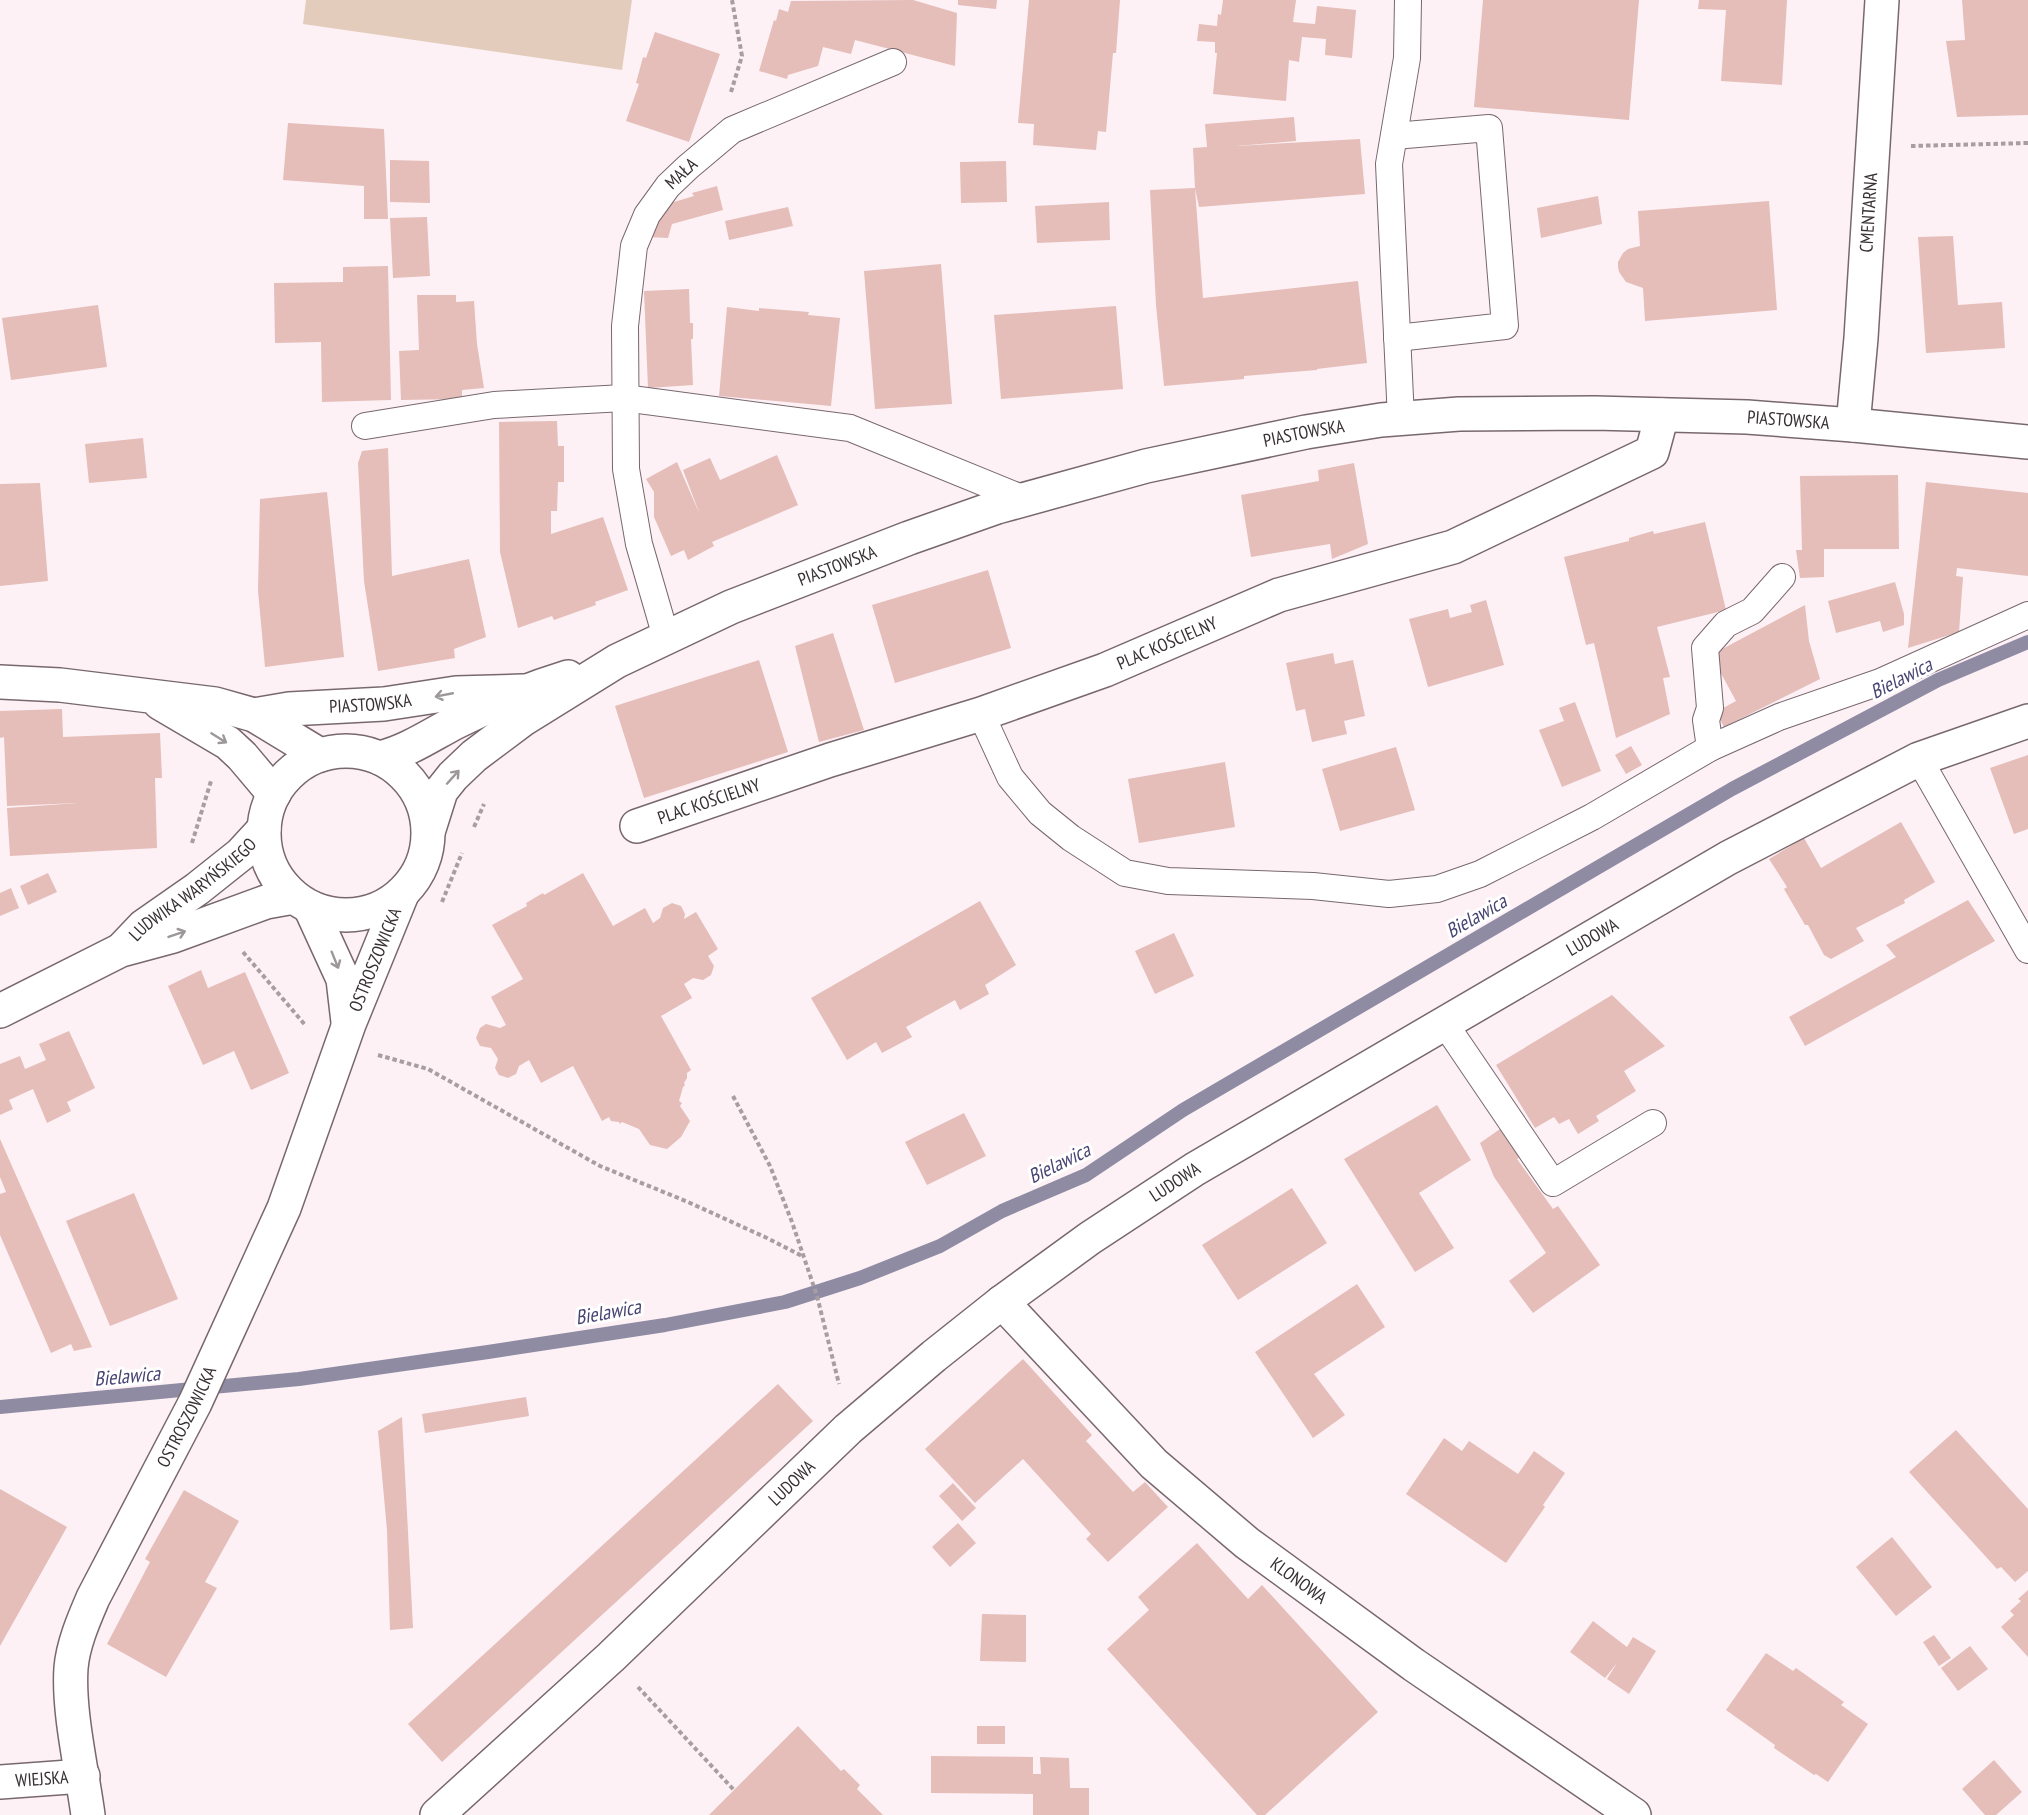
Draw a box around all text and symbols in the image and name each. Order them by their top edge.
street label: MAŁA [660,152,702,194]
street label: CMENTARNA [1854,172,1882,253]
street label: PIASTOWSKA [1746,405,1831,434]
street label: PIASTOWSKA [1261,414,1347,452]
street label: PIASTOWSKA [795,540,880,591]
street label: PLAC KOŚCIELNY [1113,611,1221,675]
water label: Bielawica [1866,651,1937,705]
street label: PIASTOWSKA [329,688,413,718]
one-way arrow [435,690,454,701]
one-way arrow [210,733,227,745]
one-way arrow [446,770,460,785]
street label: PLAC KOŚCIELNY [654,772,764,829]
street label: LUDWIKA WARYŃSKIEGO [124,833,261,946]
water label: Bielawica [1441,888,1512,944]
street label: OSTROSZOWICKA [343,904,406,1015]
street label: LUDOWA [1562,912,1622,961]
one-way arrow [167,928,186,939]
one-way arrow [330,950,341,969]
water label: Bielawica [1024,1136,1095,1189]
street label: LUDOWA [1145,1156,1205,1207]
water label: Bielawica [573,1293,644,1331]
water label: Bielawica [93,1360,162,1392]
street label: OSTROSZOWICKA [151,1362,221,1471]
street label: LUDOWA [763,1455,820,1510]
street label: KLONOWA [1266,1552,1332,1609]
street label: WIEJSKA [15,1765,70,1792]

